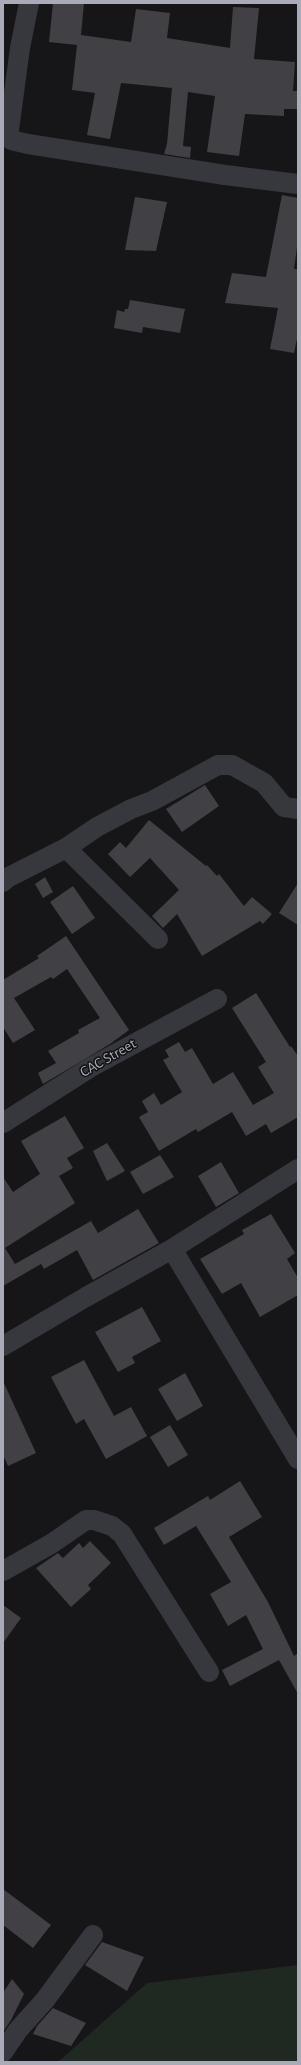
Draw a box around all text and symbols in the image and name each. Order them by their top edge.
street label: CAC Street [77,1035,139,1081]

